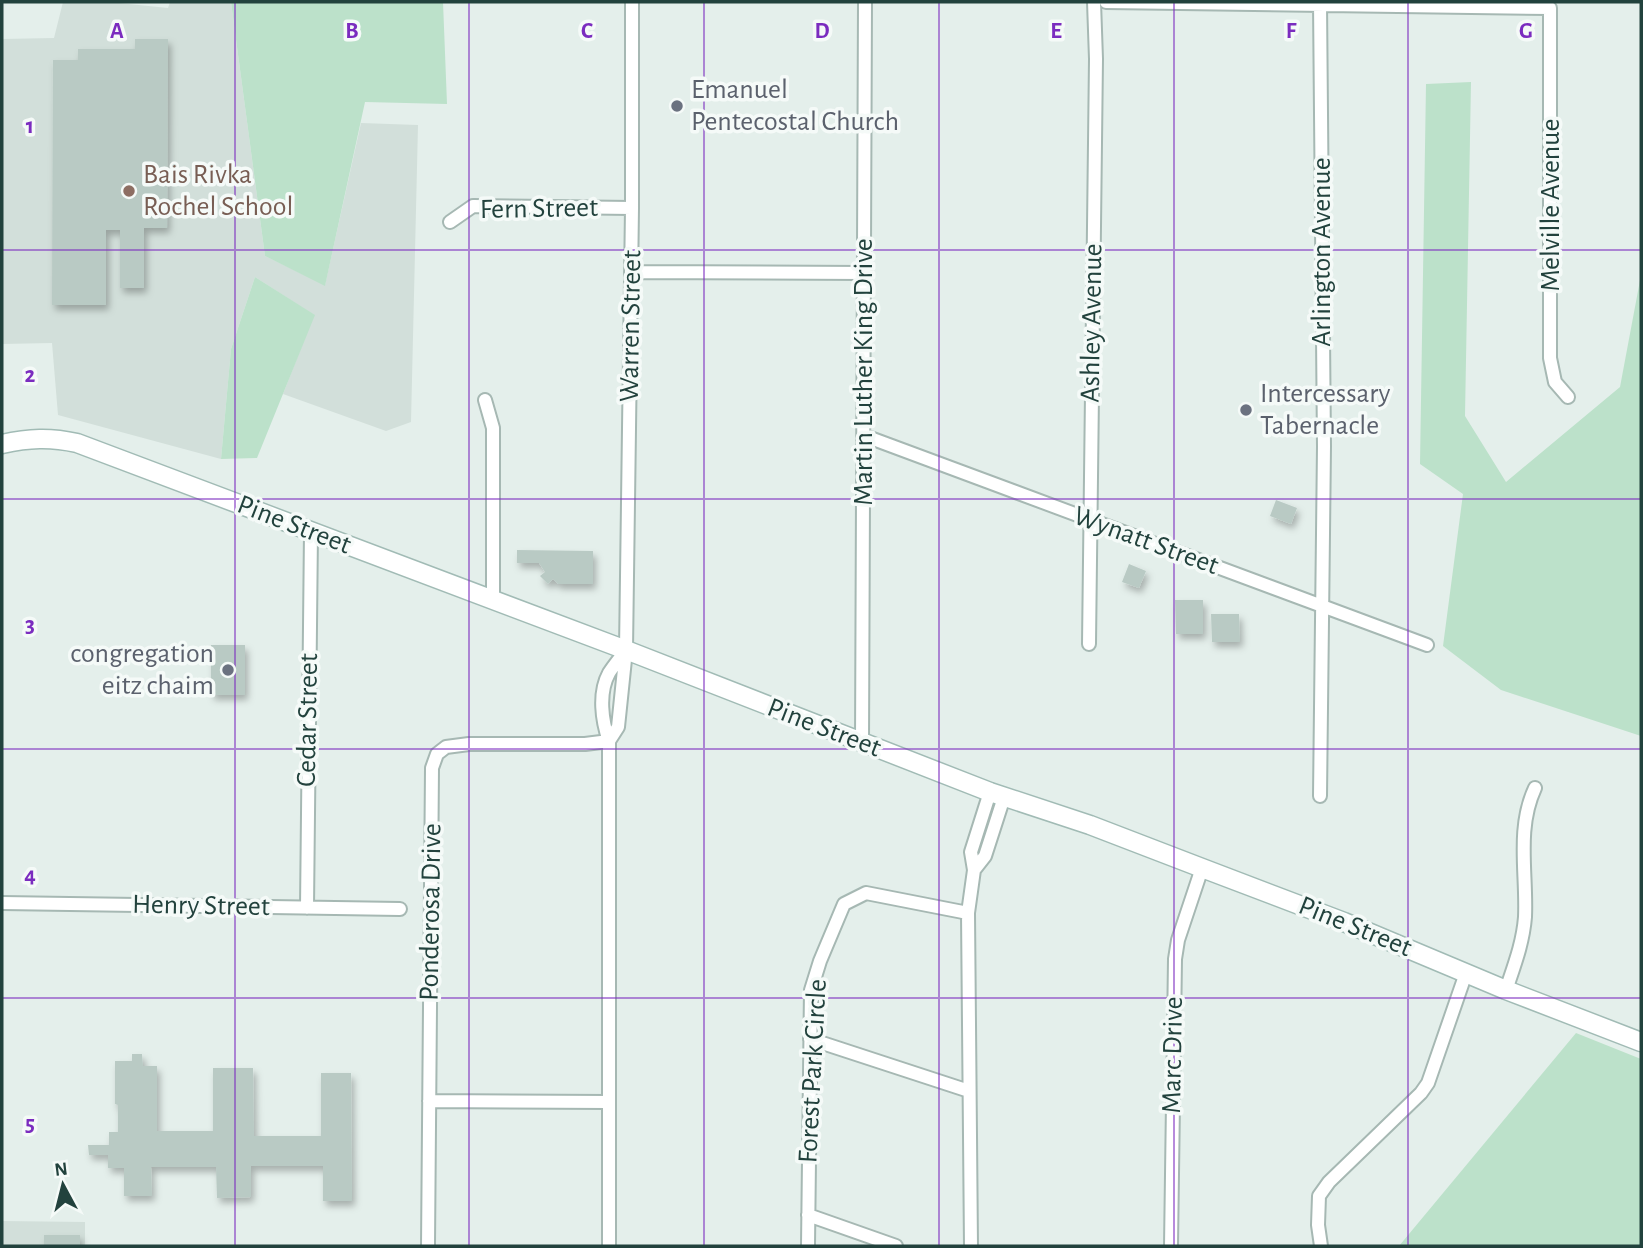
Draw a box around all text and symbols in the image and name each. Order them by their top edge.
text: A [110,20,124,43]
text: B [345,20,359,43]
text: C [581,20,593,43]
text: D [814,20,830,43]
text: E [1050,20,1062,43]
text: F [1286,20,1297,43]
text: G [1519,20,1533,43]
place label: Emanuel Pentecostal Church [691,76,899,136]
marker: Emanuel Pentecostal Church [669,98,685,114]
text: 1 [26,115,34,138]
street label: Melville Avenue [1537,119,1565,291]
street label: Arlington Avenue [1308,157,1336,347]
place label: Bais Rivka Rochel School [143,161,293,221]
marker: Bais Rivka Rochel School [121,183,137,199]
street label: Fern Street [480,194,598,224]
street label: Martin Luther King Drive [850,238,878,506]
street label: Ashley Avenue [1077,243,1107,403]
street label: Warren Street [616,250,646,402]
text: 2 [25,364,36,387]
place label: Intercessary Tabernacle [1260,380,1391,440]
marker: Intercessary Tabernacle [1238,402,1254,418]
street label: Pine Street [233,491,355,559]
street label: Wynatt Street [1070,502,1222,580]
text: 3 [25,614,35,637]
place label: congregation eitz chaim [70,640,214,700]
street label: Cedar Street [293,653,323,787]
marker: congregation eitz chaim [220,662,236,678]
street label: Pine Street [763,694,885,762]
street label: Ponderosa Drive [415,823,447,1001]
text: 4 [24,864,36,887]
street label: Henry Street [132,891,270,921]
street label: Pine Street [1294,892,1416,962]
street label: Forest Park Circle [794,978,832,1164]
street label: Marc Drive [1158,996,1188,1114]
text: 5 [25,1113,35,1136]
north arrow [28,1150,98,1220]
text: N [53,1159,69,1180]

